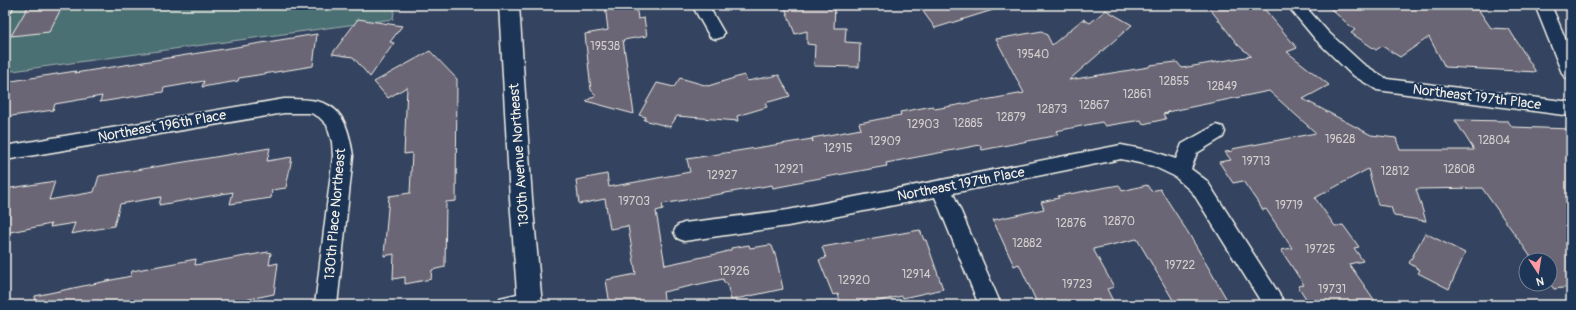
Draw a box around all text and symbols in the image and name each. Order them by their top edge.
house number: 19538 [590,39,620,54]
house number: 19540 [1017,47,1049,62]
house number: 12855 [1159,74,1189,89]
house number: 12849 [1207,79,1237,94]
street label: Northeast 197th Place [1412,81,1542,113]
street label: 130th Avenue Northeast [505,82,532,227]
house number: 12861 [1122,87,1152,102]
house number: 12867 [1079,98,1110,113]
house number: 12873 [1037,102,1068,117]
street label: Northeast 196th Place [96,106,228,146]
house number: 12879 [996,110,1026,125]
house number: 12885 [953,116,983,131]
house number: 12903 [907,117,940,132]
house number: 19628 [1325,132,1355,147]
house number: 12804 [1478,133,1510,148]
house number: 12909 [869,134,901,149]
house number: 12915 [824,141,852,156]
street label: 130th Place Northeast [321,147,349,281]
house number: 19713 [1242,154,1271,169]
house number: 12921 [775,162,803,177]
house number: 12808 [1443,162,1475,177]
street label: Northeast 197th Place [896,163,1026,205]
house number: 12812 [1381,164,1410,179]
house number: 12927 [707,168,738,183]
house number: 19703 [618,194,650,209]
house number: 19719 [1275,198,1303,213]
house number: 12870 [1103,214,1135,229]
house number: 12876 [1056,216,1086,231]
house number: 12882 [1012,236,1042,251]
house number: 19725 [1305,242,1335,257]
north arrow [1518,252,1558,292]
house number: 19722 [1165,258,1196,273]
house number: 12926 [718,264,750,279]
house number: 12914 [901,267,931,282]
house number: 12920 [838,273,870,288]
text: N [1534,274,1545,289]
house number: 19723 [1062,277,1092,292]
house number: 19731 [1318,282,1346,297]

